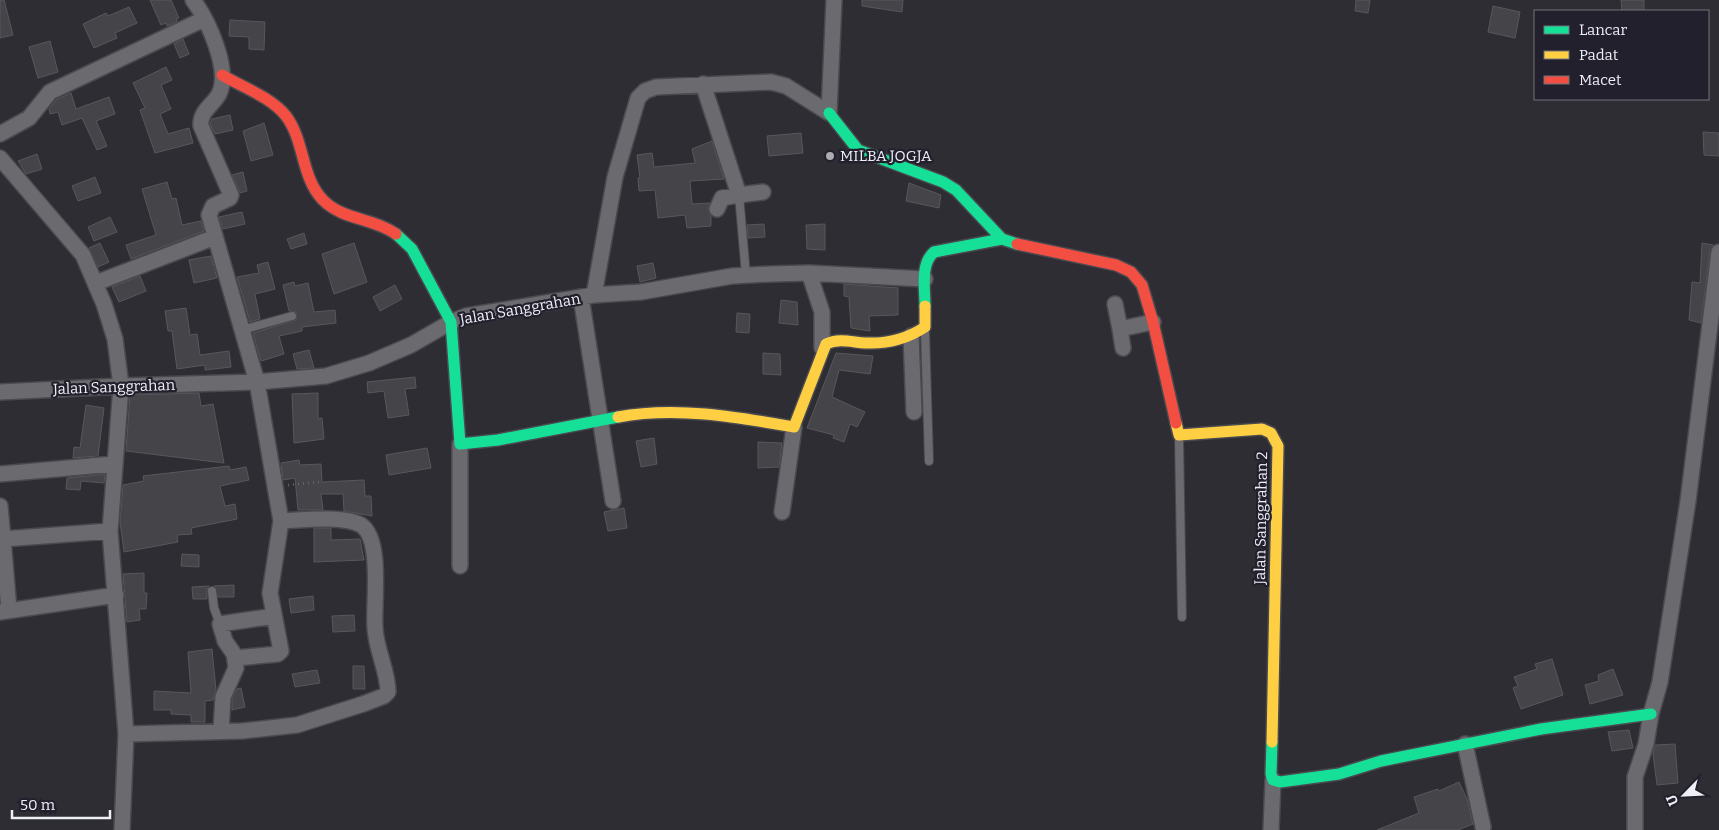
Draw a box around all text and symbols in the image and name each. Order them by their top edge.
legend [1534,10,1709,100]
text: Lancar [1579,21,1627,39]
text: Padat [1579,46,1619,64]
text: Macet [1579,71,1622,89]
place label: MILBA JOGJA [840,147,932,165]
marker: MILBA JOGJA [824,150,836,162]
street label: Jalan Sanggrahan [457,289,582,329]
street label: Jalan Sanggrahan [52,376,176,398]
street label: Jalan Sanggrahan 2 [1251,451,1271,586]
north arrow [1659,770,1709,820]
scale bar [12,788,110,820]
text: U [1662,791,1682,808]
text: 50 m [20,796,56,814]

